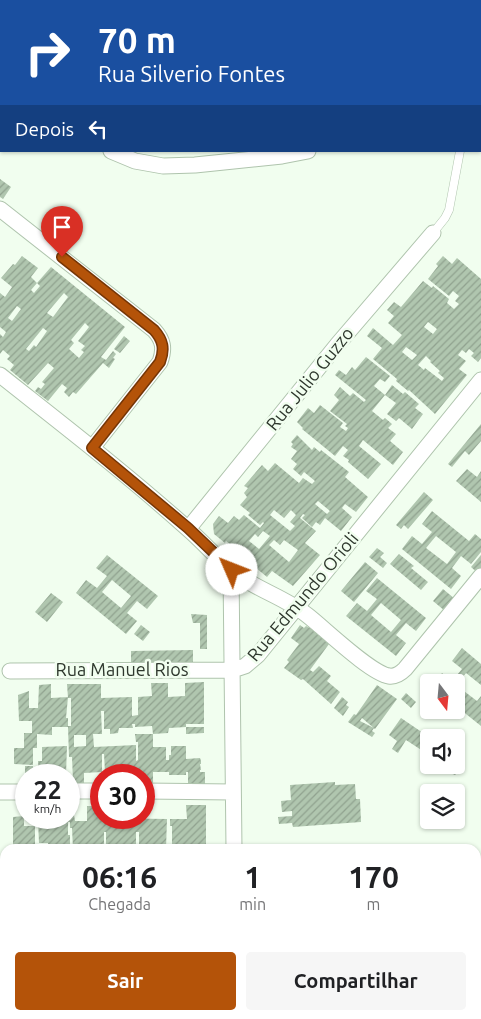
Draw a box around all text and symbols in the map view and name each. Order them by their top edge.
icon: right [15,20,80,85]
text: 70 m [98,20,176,60]
text: Rua Silverio Fontes [98,61,285,86]
icon: left [84,115,112,143]
text: Depois [15,118,74,140]
pin [41,206,83,257]
icon: arrive [48,213,76,241]
street label: Rua Julio Guzzo [262,323,357,434]
street label: Rua Edmundo Orioli [243,528,362,665]
position arrow [205,543,257,595]
street label: Rua Manuel Rios [55,659,189,679]
north arrow [420,674,465,719]
map controls [420,674,465,829]
button: sound [420,729,465,774]
speed limit sign: 30 [90,764,155,829]
text: 22 [33,776,62,804]
button: layers [420,784,465,829]
text: km/h [34,802,61,815]
text: 06:16 [82,860,157,894]
text: 1 [244,860,261,894]
text: 170 [348,860,399,894]
text: Chegada [88,895,151,913]
text: min [239,895,266,913]
text: m [367,895,380,913]
button: Sair [15,952,236,1010]
button: Compartilhar [246,952,466,1010]

